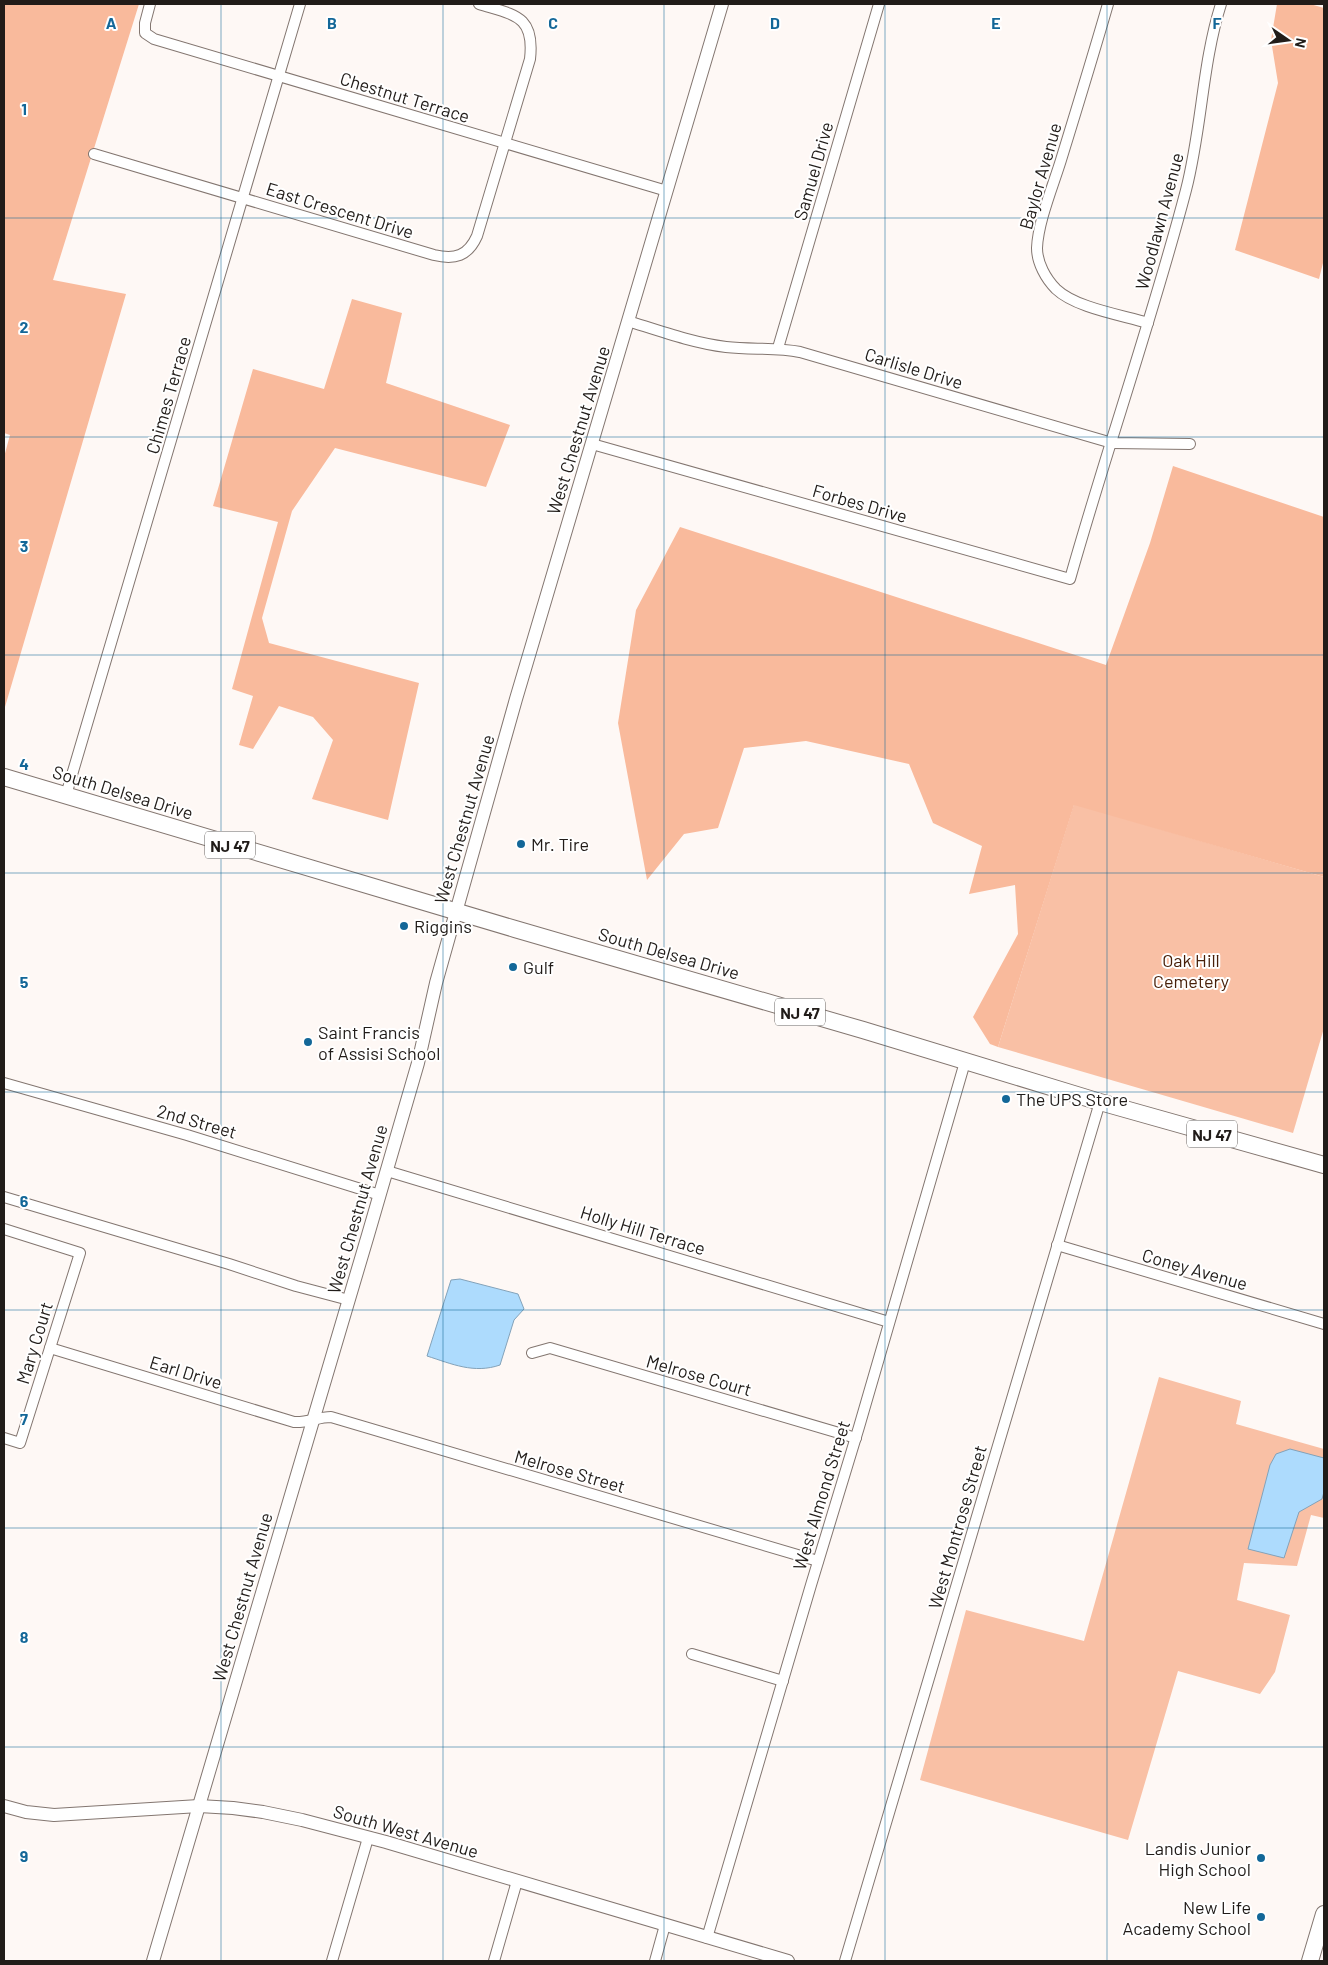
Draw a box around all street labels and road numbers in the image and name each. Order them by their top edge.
street label: Chestnut Terrace [338,67,472,127]
street label: Samuel Drive [788,119,838,223]
street label: Baylor Avenue [1014,120,1066,232]
street label: Woodlawn Avenue [1130,150,1188,292]
street label: East Crescent Drive [264,177,416,243]
street label: Chimes Terrace [141,334,195,456]
street label: West Chestnut Avenue [542,343,614,517]
street label: Carlisle Drive [862,343,966,393]
street label: Forbes Drive [810,479,910,527]
street label: West Chestnut Avenue [429,732,499,906]
street label: South Delsea Drive [50,760,196,824]
road number: NJ 47 [205,832,255,858]
street label: South Delsea Drive [596,922,742,984]
road number: NJ 47 [775,999,825,1026]
street label: 2nd Street [155,1099,239,1143]
road number: NJ 47 [1187,1120,1237,1148]
street label: West Chestnut Avenue [322,1122,392,1296]
street label: Holly Hill Terrace [578,1201,708,1259]
street label: Coney Avenue [1140,1243,1250,1295]
street label: Mary Court [11,1299,57,1387]
street label: Melrose Court [644,1349,754,1401]
street label: Earl Drive [147,1351,225,1393]
street label: West Almond Street [788,1418,854,1572]
street label: West Montrose Street [923,1443,991,1611]
street label: Melrose Street [512,1445,628,1497]
street label: West Chestnut Avenue [207,1510,277,1684]
street label: South West Avenue [331,1800,481,1862]

